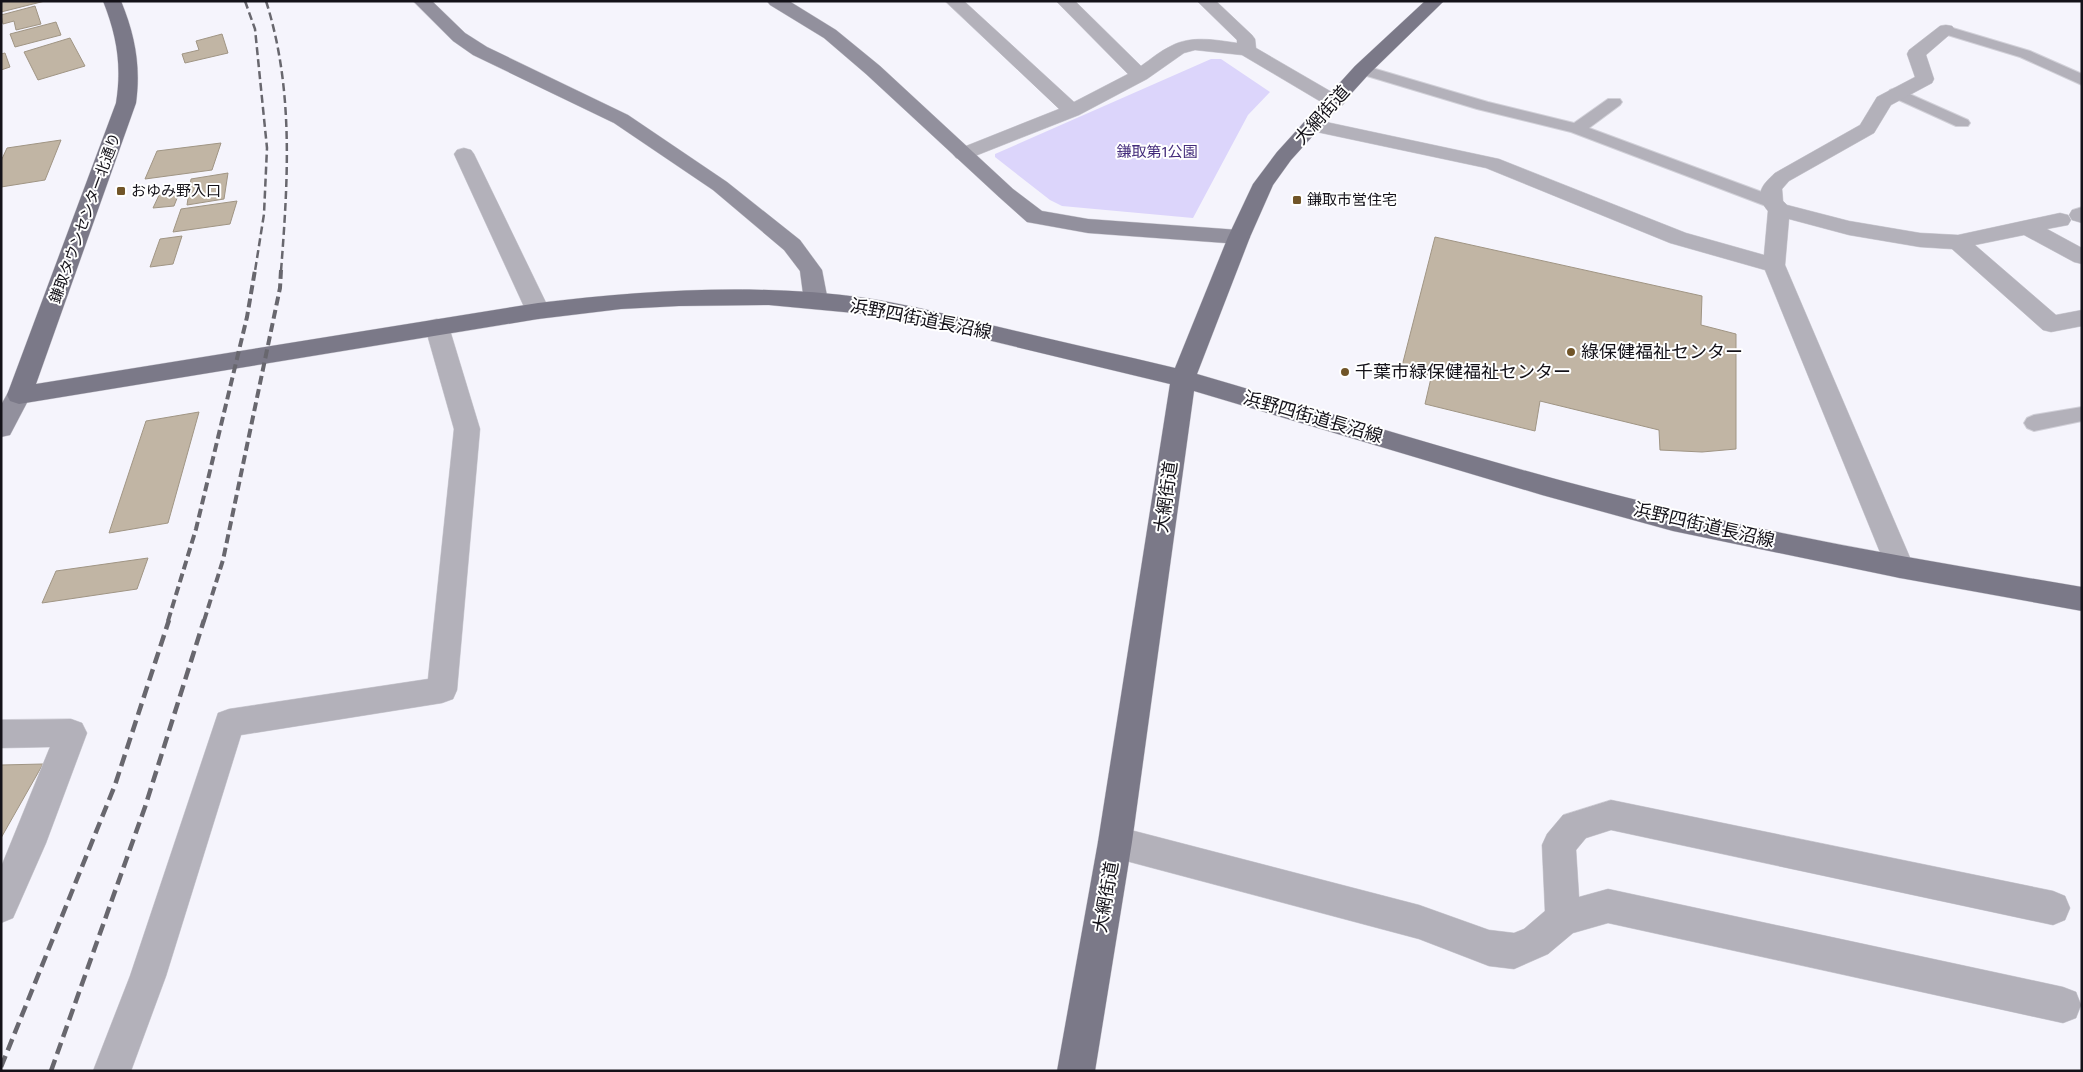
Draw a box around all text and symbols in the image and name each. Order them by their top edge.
street label: 大網街道 [1290,81,1354,149]
street label: 鎌取タウンセンター北通り [46,130,124,306]
park label: 鎌取第1公園 [1117,143,1197,161]
place label: おゆみ野入口 [131,182,221,200]
marker: おゆみ野入口 [115,185,127,197]
place label: 鎌取市営住宅 [1307,191,1397,209]
marker: 鎌取市営住宅 [1291,194,1303,206]
street label: 浜野四街道長沼線 [848,294,994,344]
place label: 綠保健福祉センター [1581,341,1743,363]
marker: 綠保健福祉センター [1565,346,1577,358]
place label: 千葉市緑保健福祉センター [1355,361,1571,383]
marker: 千葉市緑保健福祉センター [1339,366,1351,378]
street label: 浜野四街道長沼線 [1241,387,1385,447]
street label: 大網街道 [1150,460,1182,534]
street label: 浜野四街道長沼線 [1631,498,1777,552]
street label: 大網街道 [1089,860,1123,934]

